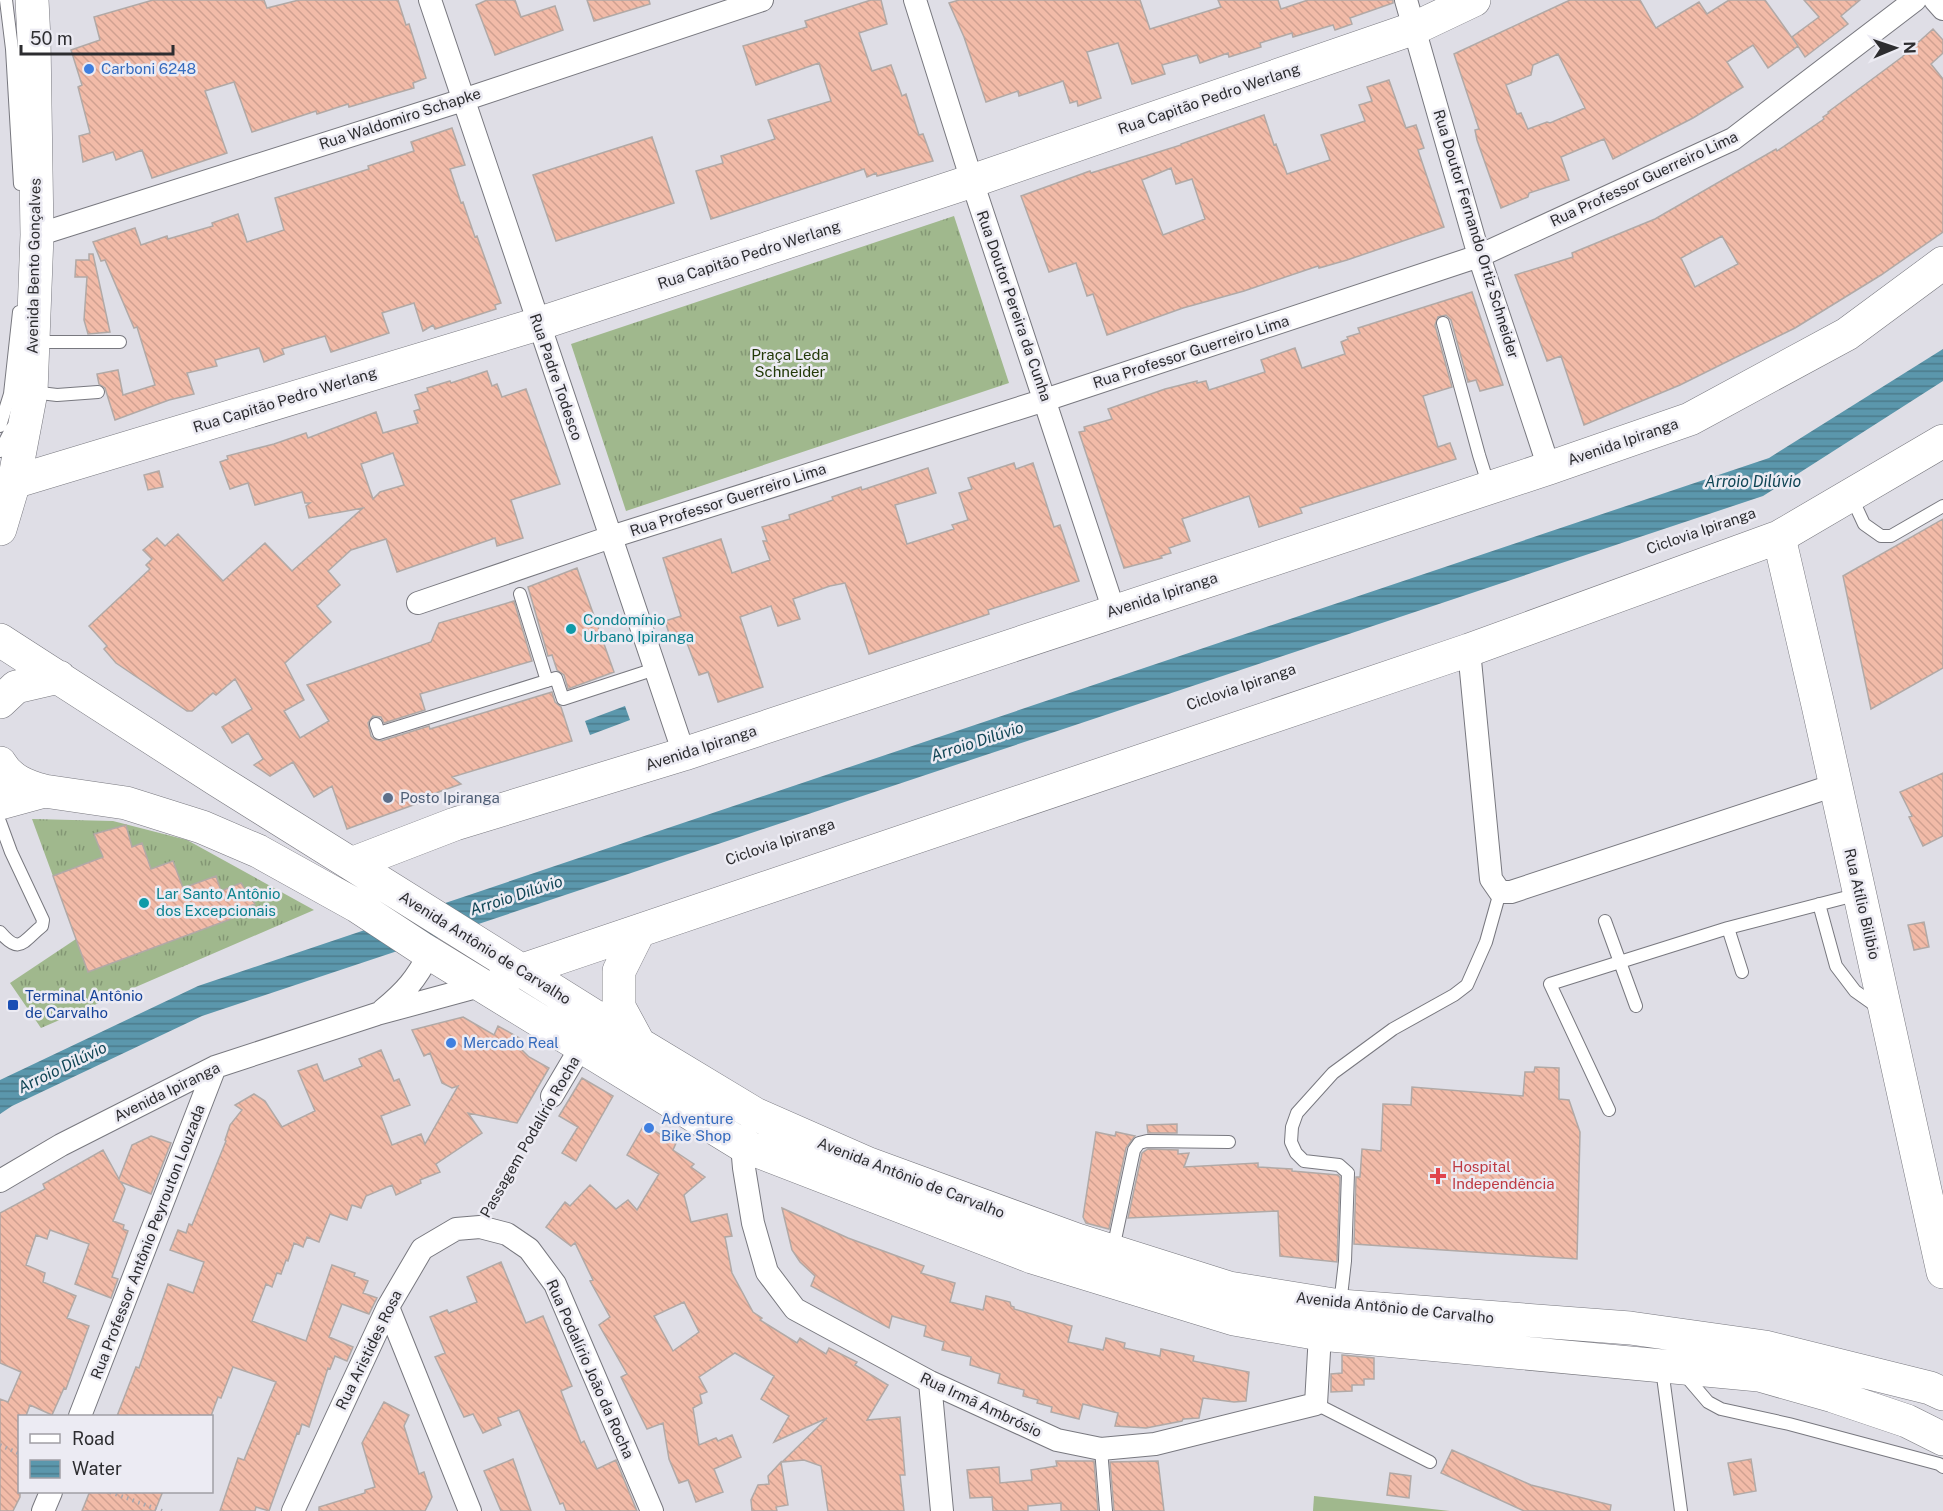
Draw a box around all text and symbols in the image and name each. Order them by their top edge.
scale bar [21,18,172,56]
north arrow [1865,18,1925,78]
text: 50 m [30,28,73,49]
text: N [1900,41,1919,54]
street label: Rua Capitão Pedro Werlang [1116,59,1302,138]
place label: Carboni 6248 [101,60,196,77]
marker: Carboni 6248 [82,62,96,76]
street label: Rua Waldomiro Schapke [317,84,483,153]
street label: Rua Doutor Fernando Ortiz Schneider [1430,107,1523,360]
street label: Rua Professor Guerreiro Lima [1547,127,1740,230]
street label: Avenida Bento Gonçalves [23,178,44,354]
street label: Rua Doutor Pereira da Cunha [974,208,1055,404]
street label: Rua Capitão Pedro Werlang [655,217,842,292]
street label: Rua Padre Todesco [527,311,586,443]
street label: Rua Professor Guerreiro Lima [1091,312,1291,391]
park label: Praça Leda Schneider [751,346,829,380]
street label: Rua Capitão Pedro Werlang [191,363,379,436]
street label: Avenida Ipiranga [1565,415,1680,468]
street label: Rua Professor Guerreiro Lima [628,460,828,539]
water label: Arroio Dilúvio [1705,472,1802,491]
street label: Ciclovia Ipiranga [1644,504,1758,557]
street label: Avenida Ipiranga [1104,569,1220,621]
place label: Condomínio Urbano Ipiranga [583,611,694,645]
marker: Condomínio Urbano Ipiranga [564,622,578,636]
street label: Ciclovia Ipiranga [1184,660,1298,713]
water label: Arroio Dilúvio [928,717,1026,765]
street label: Avenida Ipiranga [643,722,759,774]
place label: Posto Ipiranga [400,789,500,806]
marker: Posto Ipiranga [381,791,395,805]
street label: Ciclovia Ipiranga [723,815,837,868]
street label: Rua Atílio Bilibio [1841,847,1884,961]
water label: Arroio Dilúvio [467,871,565,919]
place label: Lar Santo Antônio dos Excepcionais [156,885,280,919]
street label: Avenida Antônio de Carvalho [396,888,574,1008]
marker: Lar Santo Antônio dos Excepcionais [137,896,151,910]
place label: Terminal Antônio de Carvalho [25,987,143,1021]
marker: Terminal Antônio de Carvalho [6,998,20,1012]
place label: Mercado Real [463,1034,559,1051]
marker: Mercado Real [444,1036,458,1050]
water label: Arroio Dilúvio [15,1038,110,1097]
street label: Passagem Podalírio Rocha [476,1053,583,1221]
street label: Avenida Ipiranga [111,1059,223,1125]
street label: Rua Professor Antônio Peyrouton Louzada [87,1102,208,1381]
place label: Adventure Bike Shop [661,1110,733,1144]
marker: Adventure Bike Shop [642,1121,656,1135]
street label: Avenida Antônio de Carvalho [815,1134,1007,1221]
place label: Hospital Independência [1452,1158,1555,1192]
marker: Hospital Independência [1429,1167,1447,1185]
street label: Rua Podalírio João da Rocha [543,1277,638,1461]
street label: Rua Aristides Rosa [332,1287,405,1412]
street label: Avenida Antônio de Carvalho [1295,1289,1495,1326]
street label: Rua Irmã Ambrósio [918,1369,1045,1440]
legend [18,1415,213,1493]
text: Road [72,1428,115,1449]
text: Water [72,1458,122,1479]

